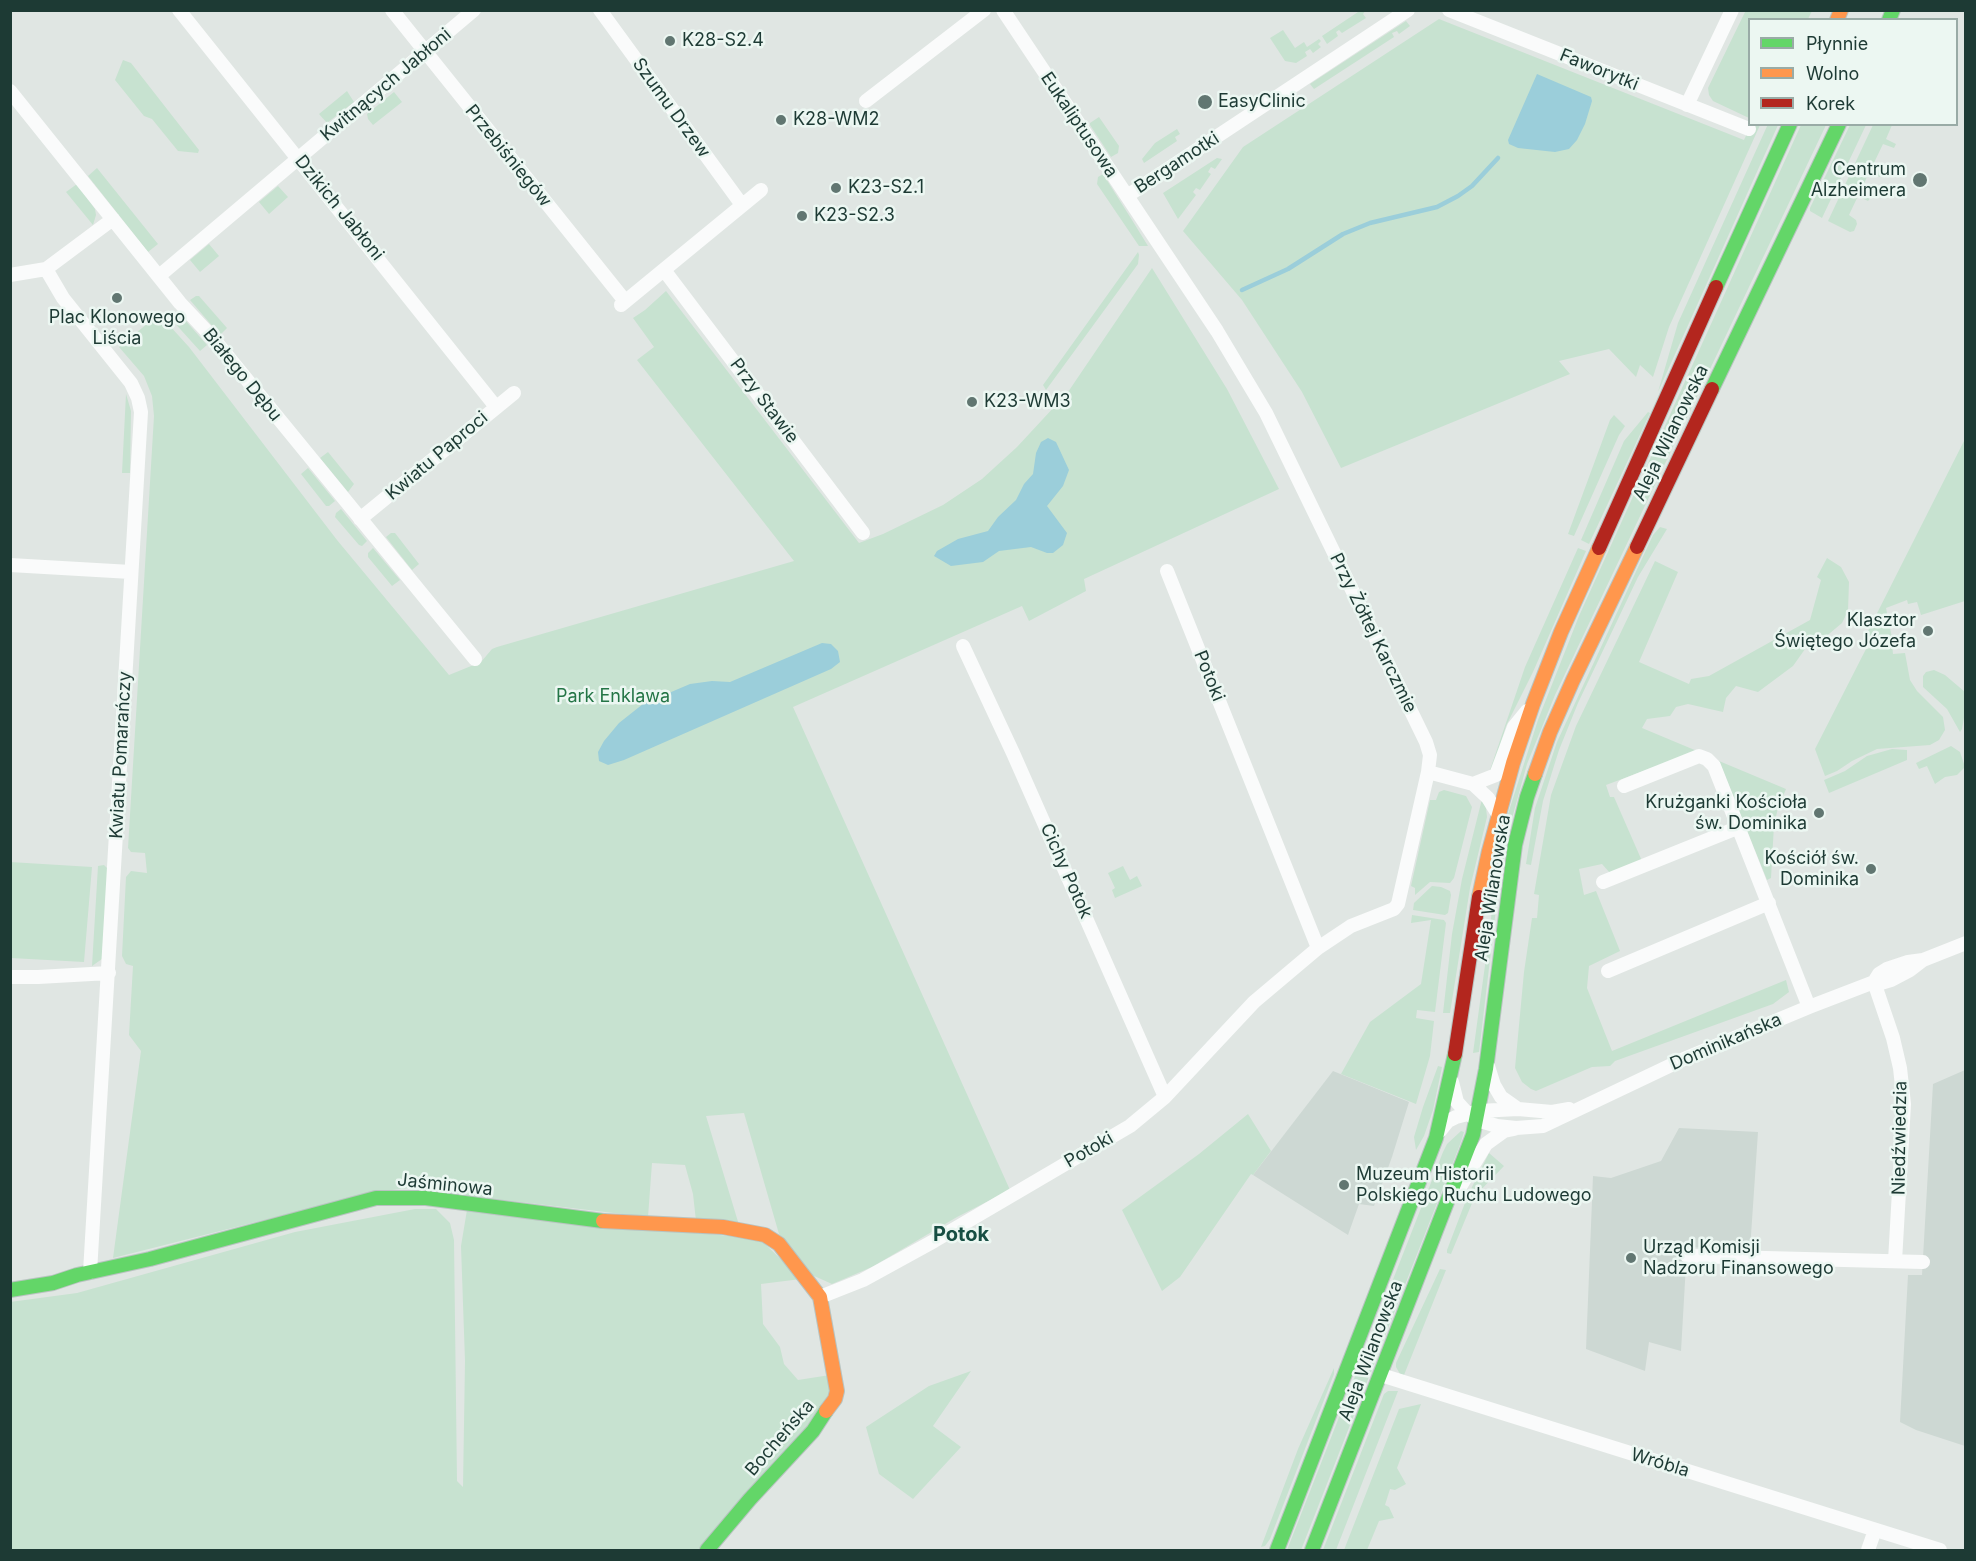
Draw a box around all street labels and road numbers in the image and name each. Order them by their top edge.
street label: Kwitnących Jabłoni [316,24,456,146]
street label: Faworytki [1556,44,1642,96]
street label: Szumu Drzew [628,54,714,162]
street label: Eukaliptusowa [1036,68,1122,182]
street label: Przebiśniegów [460,101,556,211]
street label: Bergamotki [1131,128,1223,198]
street label: Dzikich Jabłoni [290,151,388,265]
street label: Białego Dębu [198,324,286,426]
street label: Przy Stawie [725,354,803,448]
street label: Aleja Wilanowska [1629,361,1713,505]
street label: Kwiatu Paproci [382,407,492,505]
street label: Przy Żółtej Karczmie [1325,550,1421,716]
street label: Potoki [1189,647,1229,705]
street label: Kwiatu Pomarańczy [106,671,136,839]
street label: Aleja Wilanowska [1471,813,1515,963]
street label: Cichy Potok [1035,820,1097,922]
street label: Dominikańska [1667,1009,1785,1075]
street label: Niedźwiedzia [1888,1081,1912,1195]
street label: Potoki [1061,1127,1117,1173]
street label: Jaśminowa [396,1169,494,1201]
street label: Aleja Wilanowska [1334,1278,1408,1424]
street label: Bocheńska [741,1395,819,1481]
street label: Wróbla [1628,1444,1692,1482]

